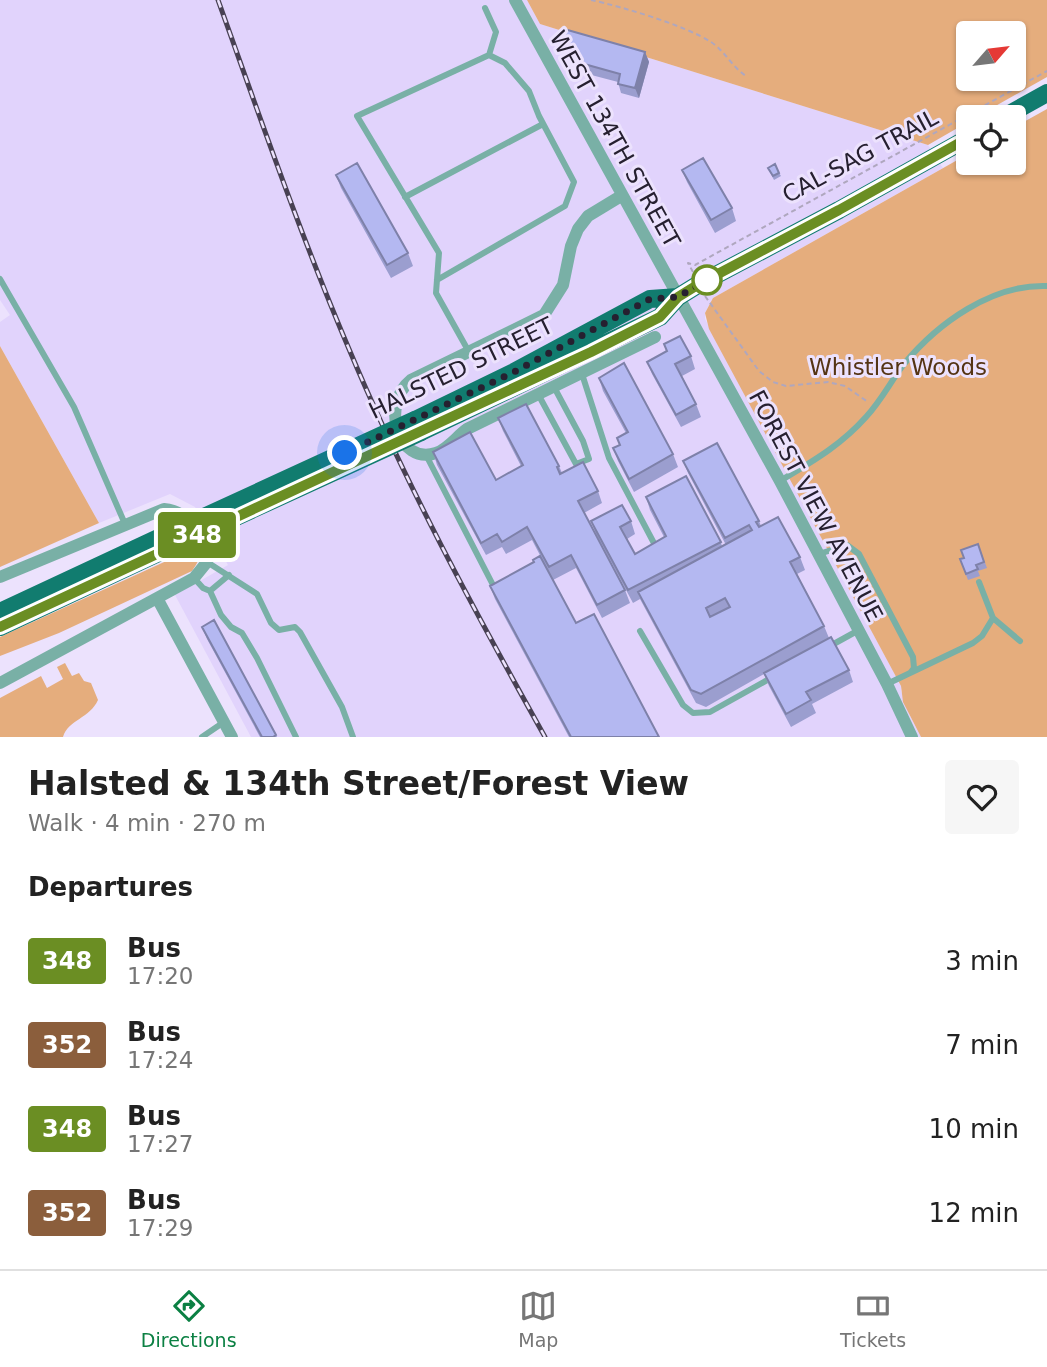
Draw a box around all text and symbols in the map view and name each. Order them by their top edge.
north arrow [956,21,1026,91]
map controls [956,21,1026,175]
street label: WEST 134TH STREET [545,26,686,253]
street label: CAL-SAG TRAIL [778,104,942,208]
button: locate [956,105,1026,175]
unlabelled marker [692,265,722,295]
street label: HALSTED STREET [365,312,558,424]
park label: Whistler Woods [809,354,987,380]
street label: FOREST VIEW AVENUE [744,386,888,626]
your location [327,435,362,470]
line badge: 348 [157,512,237,558]
text: 348 [172,521,222,549]
button: heart [945,760,1019,834]
text: Halsted & 134th Street/Forest View [28,764,689,803]
text: Walk · 4 min · 270 m [28,810,266,836]
text: Departures [28,872,193,902]
text: Bus [127,933,181,963]
text: 3 min [945,946,1019,976]
text: 348 [42,947,92,975]
text: 17:20 [127,963,193,989]
text: Bus [127,1017,181,1047]
text: 7 min [945,1030,1019,1060]
text: 352 [42,1031,92,1059]
text: 17:24 [127,1047,193,1073]
text: Bus [127,1101,181,1131]
text: 10 min [929,1114,1019,1144]
text: 348 [42,1115,92,1143]
text: 17:27 [127,1131,193,1157]
text: Bus [127,1185,181,1215]
text: 12 min [929,1198,1019,1228]
text: 352 [42,1199,92,1227]
text: 17:29 [127,1215,193,1241]
tab: Directions [141,1287,237,1351]
tab: Map [518,1287,558,1351]
tab: Tickets [840,1287,906,1351]

